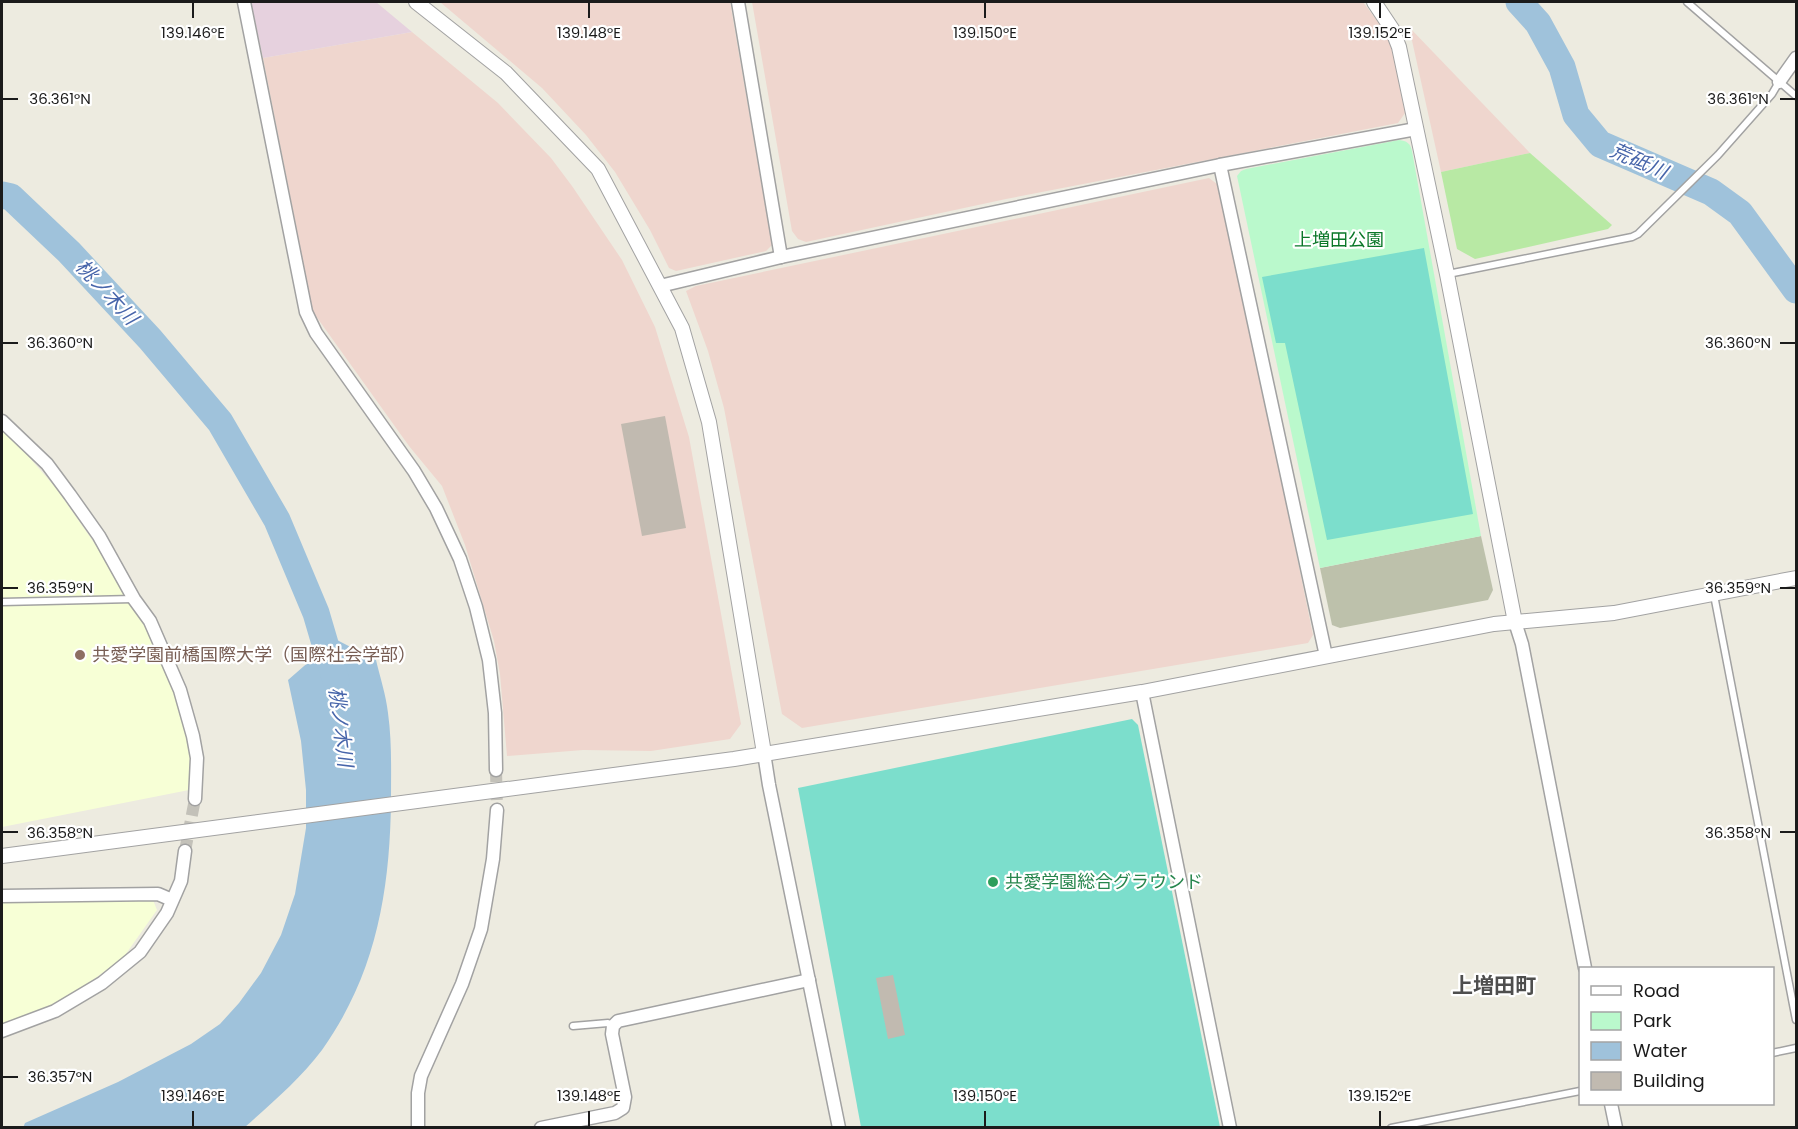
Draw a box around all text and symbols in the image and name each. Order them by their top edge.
text: 139.146°E [161,22,225,43]
text: 139.148°E [557,22,621,43]
text: 139.150°E [953,22,1017,43]
text: 139.152°E [1349,22,1411,43]
text: 36.361°N [29,88,91,109]
text: 36.361°N [1707,88,1769,109]
water label: 荒砥川 [1606,136,1674,187]
park label: 上増田公園 [1294,227,1384,252]
water label: 桃ノ木川 [69,253,146,332]
text: 36.360°N [27,332,93,353]
text: 36.360°N [1705,332,1771,353]
text: 36.359°N [27,577,93,598]
text: 36.359°N [1705,577,1771,598]
place label: 共愛学園前橋国際大学（国際社会学部） [92,642,416,667]
marker: 共愛学園前橋国際大学（国際社会学部） [73,648,87,662]
water label: 桃ノ木川 [322,686,360,770]
text: 36.358°N [27,822,93,843]
text: 36.358°N [1705,822,1771,843]
place label: 共愛学園総合グラウンド [1005,869,1203,894]
marker: 共愛学園総合グラウンド [986,875,1000,889]
legend [1579,967,1774,1105]
district label: 上増田町 [1452,971,1536,1000]
text: Road [1633,978,1680,1003]
text: Park [1633,1008,1672,1033]
text: Water [1633,1038,1687,1063]
text: 36.357°N [28,1066,92,1087]
text: Building [1633,1068,1705,1093]
text: 139.146°E [161,1085,225,1106]
text: 139.148°E [557,1085,621,1106]
text: 139.150°E [953,1085,1017,1106]
text: 139.152°E [1349,1085,1411,1106]

